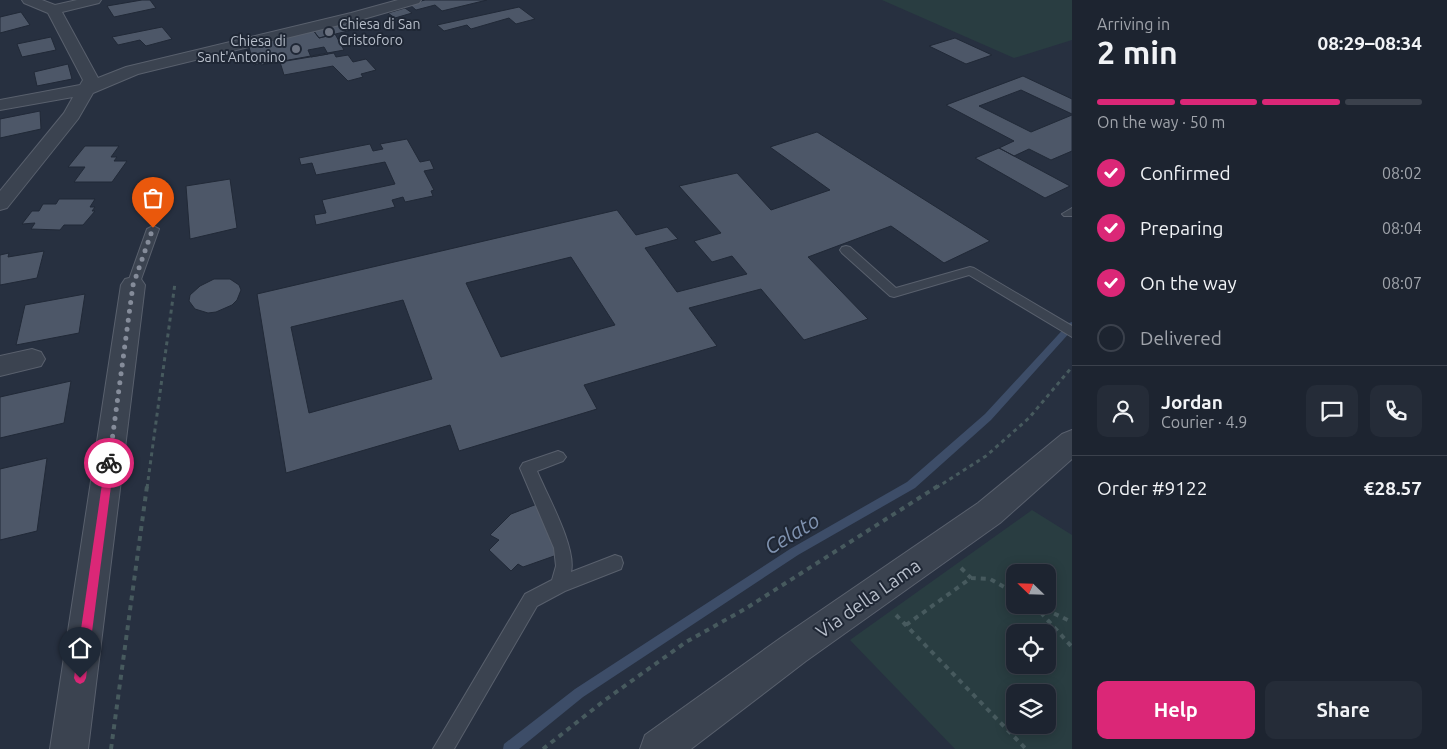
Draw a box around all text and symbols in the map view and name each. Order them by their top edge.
text: Arriving in [1097,15,1170,33]
place label: Chiesa di San Cristoforo [339,16,421,48]
marker: Chiesa di San Cristoforo [323,26,335,38]
text: 08:29–08:34 [1317,32,1422,54]
place label: Chiesa di Sant'Antonino [197,33,286,65]
text: 2 min [1097,34,1178,70]
marker: Chiesa di Sant'Antonino [290,43,302,55]
text: On the way · 50 m [1097,113,1225,131]
icon: check [1097,159,1125,187]
text: Confirmed [1140,162,1231,184]
text: 08:02 [1382,164,1422,182]
pin [132,177,174,228]
icon: bag [139,184,167,212]
icon: check [1097,214,1125,242]
text: Preparing [1140,217,1224,239]
text: 08:04 [1382,219,1422,237]
icon: check [1097,269,1125,297]
text: On the way [1140,272,1237,294]
text: 08:07 [1382,274,1422,292]
text: Delivered [1140,327,1222,349]
button: person [1097,385,1149,437]
button: chat [1306,385,1358,437]
button: phone [1370,385,1422,437]
text: Jordan [1161,391,1223,413]
text: Courier · 4.9 [1161,413,1247,431]
courier [84,438,134,488]
icon: bike [95,449,123,477]
text: Order #9122 [1097,477,1207,499]
text: €28.57 [1364,477,1422,499]
water label: Celato [760,507,823,559]
street label: Via della Lama [811,554,925,642]
north arrow [1006,564,1056,614]
map controls [1006,564,1056,734]
button: locate [1006,624,1056,674]
pin [59,627,101,678]
icon: home [66,634,94,662]
button: Help [1097,681,1255,739]
button: Share [1265,681,1422,739]
button: layers [1006,684,1056,734]

